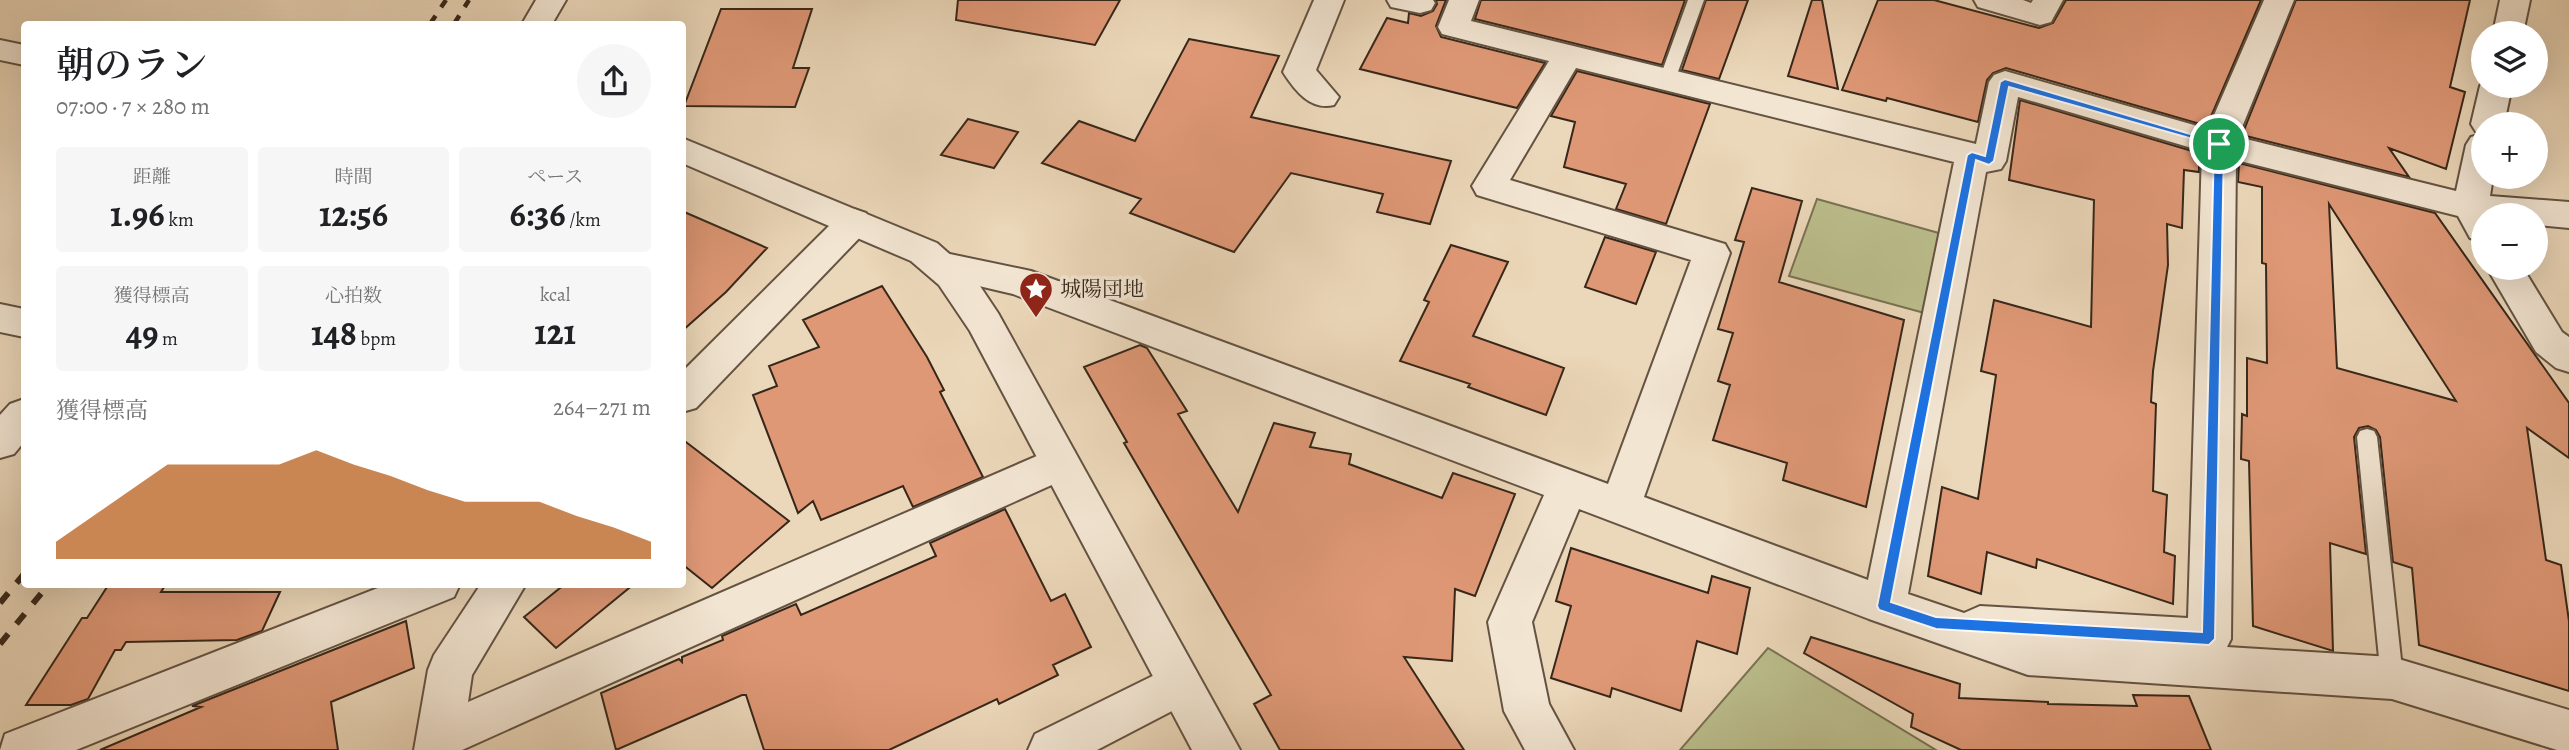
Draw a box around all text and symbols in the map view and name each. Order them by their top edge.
map controls [2471,21,2548,280]
button: layers [2471,21,2548,98]
text: 朝のラン [56,39,208,91]
button: share [577,44,651,118]
text: 07:00 · 7 × 280 m [56,91,210,122]
button: + [2471,112,2548,189]
pin [2189,114,2249,174]
icon: arrive [2200,125,2238,163]
text: 距離 [133,164,171,190]
text: 時間 [334,164,373,190]
text: ペース [527,164,583,190]
text: 1.96 [110,190,165,238]
text: 12:56 [319,190,388,238]
text: 6:36 [509,190,566,238]
button: − [2471,203,2548,280]
text: km [165,207,194,233]
text: /km [566,207,601,233]
place icon: 城陽団地 [1017,270,1055,319]
place label: 城陽団地 [1060,275,1144,303]
text: kcal [540,282,570,308]
text: 獲得標高 [114,283,190,309]
text: 心拍数 [325,283,382,309]
text: 121 [534,308,576,356]
text: 49 [126,309,158,357]
text: 148 [311,309,357,357]
text: m [158,326,178,352]
text: bpm [357,326,396,352]
text: 264–271 m [553,392,651,423]
text: 獲得標高 [56,395,148,426]

